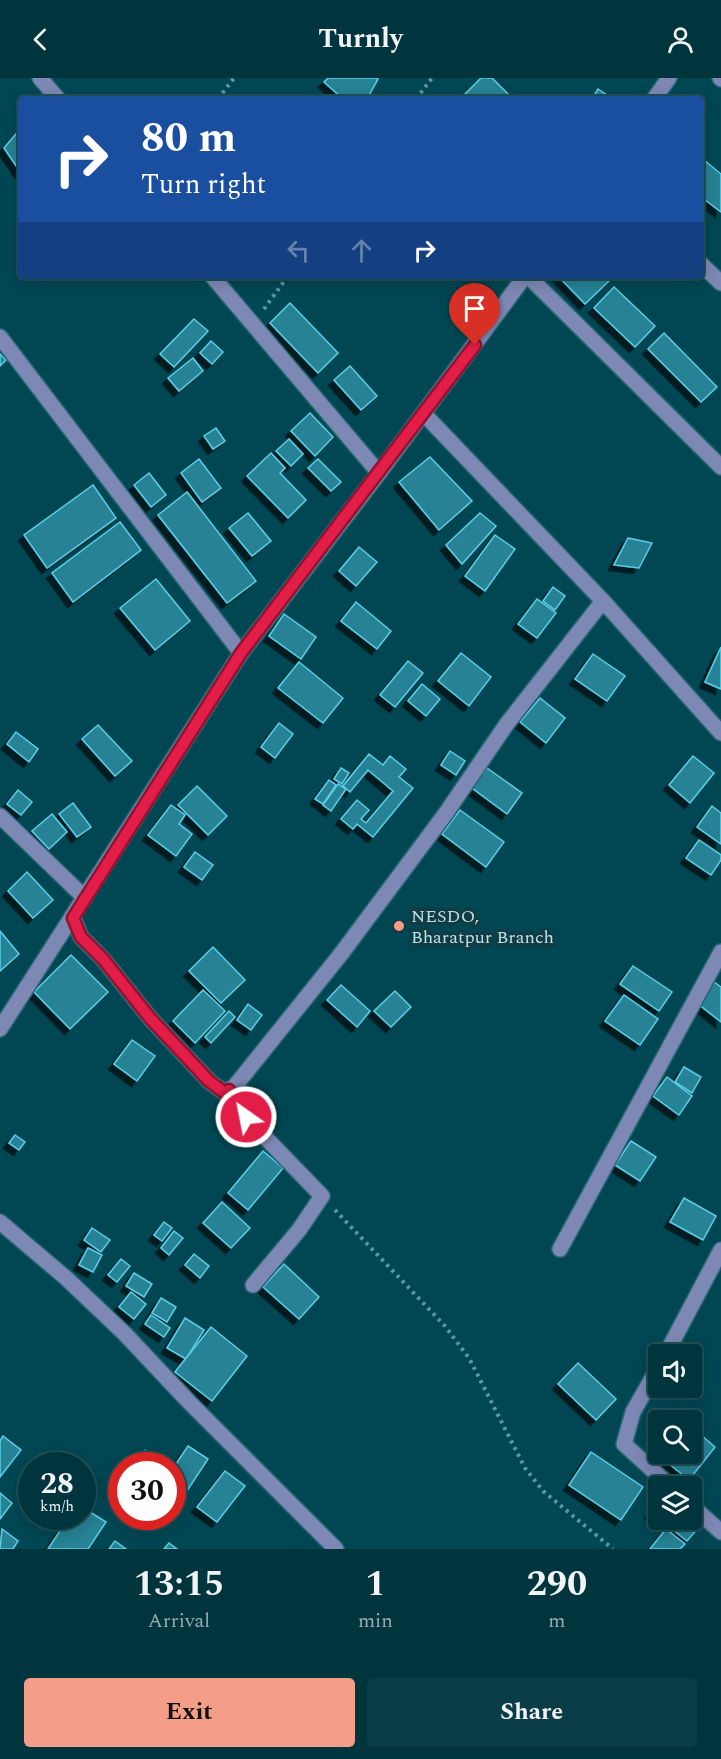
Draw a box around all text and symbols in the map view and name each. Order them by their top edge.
text: Turnly [318,18,403,60]
icon: back [24,23,57,56]
icon: person [664,23,697,56]
text: 80 m [141,107,236,170]
icon: right [42,120,120,198]
text: Turn right [141,164,266,206]
icon: left [282,234,315,267]
icon: ahead [345,234,378,267]
icon: right [408,234,441,267]
pin [449,283,500,345]
icon: arrive [458,292,491,325]
place label: NESDO, Bharatpur Branch [411,903,554,951]
marker: NESDO, Bharatpur Branch [392,919,406,933]
position arrow [214,1085,278,1149]
map controls [648,1344,702,1530]
button: sound [648,1344,702,1398]
button: search [648,1410,702,1464]
speed limit sign: 30 [108,1452,186,1530]
text: 28 [40,1461,74,1507]
button: layers [648,1476,702,1530]
text: km/h [40,1495,74,1518]
text: 13:15 [134,1557,224,1612]
text: 1 [365,1557,386,1612]
text: 290 [527,1557,587,1612]
text: Arrival [148,1606,210,1636]
text: min [358,1606,393,1636]
text: m [548,1606,566,1636]
button: Exit [24,1678,355,1747]
button: Share [367,1678,697,1747]

